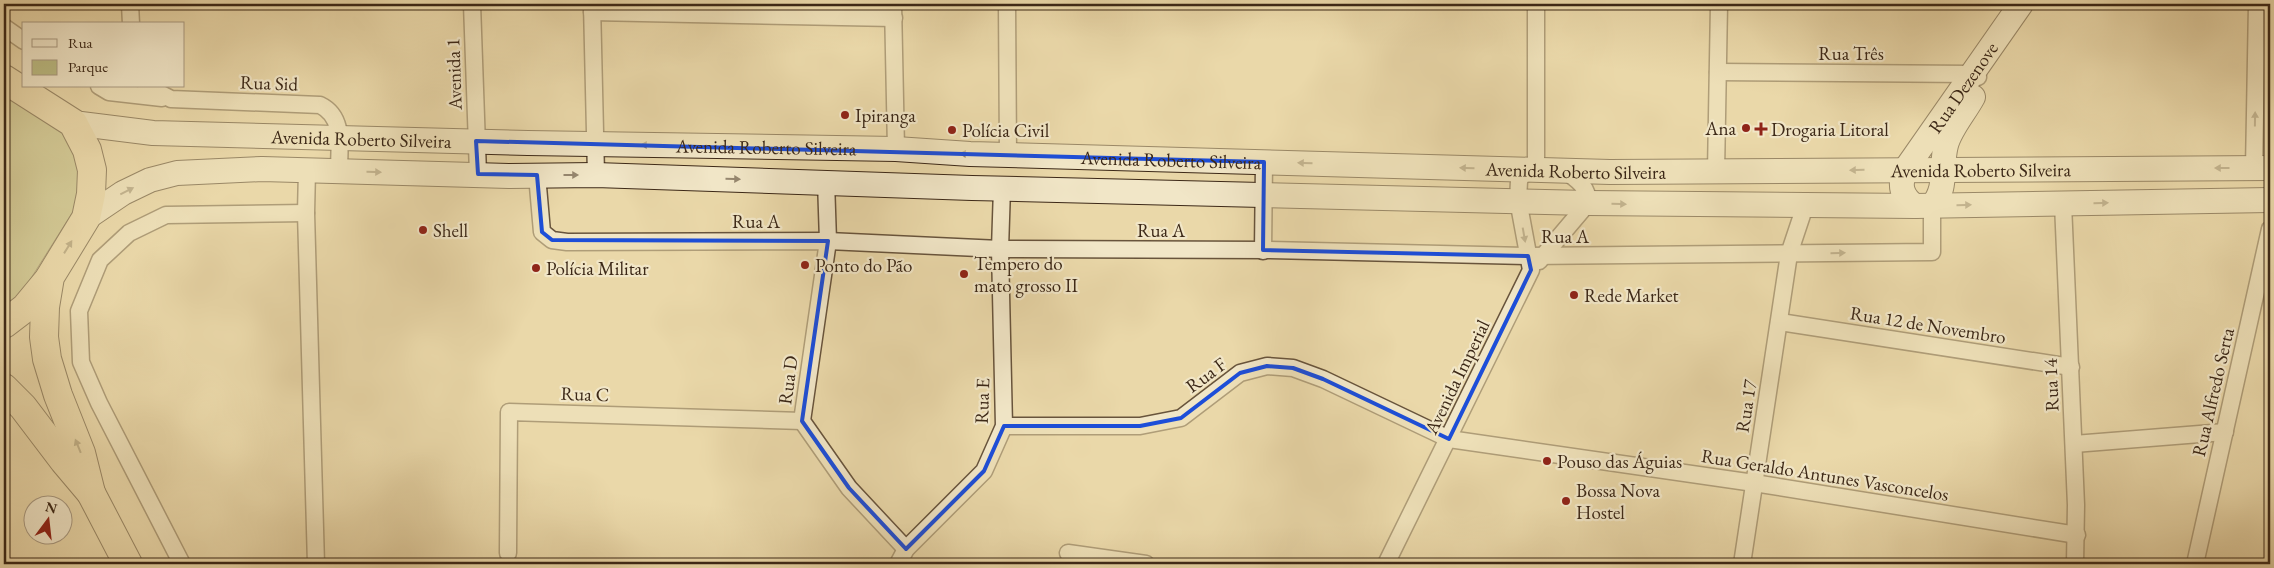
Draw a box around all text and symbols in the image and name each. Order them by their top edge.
legend [22,22,185,88]
text: Rua [68,33,93,52]
street label: Rua Dezenove [1922,37,2003,138]
street label: Avenida 1 [440,38,468,111]
street label: Rua Três [1818,41,1884,66]
text: Parque [68,57,108,76]
street label: Rua Sid [240,69,299,97]
place label: Ipiranga [855,103,916,128]
marker: Ipiranga [839,109,851,121]
one-way arrow [2251,111,2259,127]
place label: Ana [1704,116,1736,141]
place label: Drogaria Litoral [1771,117,1889,142]
place label: Polícia Civil [962,118,1050,143]
marker: Ana [1740,122,1752,134]
marker: Drogaria Litoral [1755,123,1767,135]
street label: Avenida Roberto Silveira [270,124,452,153]
marker: Polícia Civil [946,124,958,136]
street label: Avenida Roberto Silveira [675,133,857,161]
one-way arrow [639,141,655,149]
street label: Avenida Roberto Silveira [1079,145,1262,175]
one-way arrow [959,149,975,157]
street label: Avenida Roberto Silveira [1484,156,1667,185]
street label: Avenida Roberto Silveira [1889,157,2072,183]
one-way arrow [1297,159,1313,167]
one-way arrow [1459,163,1475,171]
one-way arrow [2213,164,2229,172]
one-way arrow [1848,166,1864,174]
one-way arrow [366,168,382,176]
one-way arrow [563,171,579,179]
one-way arrow [726,175,742,183]
one-way arrow [120,187,135,195]
one-way arrow [2093,199,2109,207]
one-way arrow [1612,200,1628,208]
one-way arrow [1956,201,1972,209]
street label: Rua A [732,209,781,234]
place label: Shell [433,218,469,243]
street label: Rua A [1137,218,1186,243]
marker: Shell [417,224,429,236]
street label: Rua A [1541,224,1590,249]
one-way arrow [1521,228,1529,244]
one-way arrow [63,241,73,254]
one-way arrow [1830,249,1846,257]
place label: Tempero do mato grosso II [974,251,1078,298]
place label: Ponto do Pão [815,253,913,278]
place label: Polícia Militar [546,256,649,281]
marker: Ponto do Pão [799,259,811,271]
marker: Polícia Militar [530,262,542,274]
marker: Tempero do mato grosso II [958,268,970,280]
place label: Rede Market [1584,283,1679,308]
marker: Rede Market [1568,289,1580,301]
street label: Rua 12 de Novembro [1848,300,2008,350]
street label: Avenida Imperial [1418,315,1496,439]
street label: Rua Alfredo Serta [2186,325,2240,459]
street label: Rua F [1181,352,1232,398]
street label: Rua D [772,354,804,406]
street label: Rua 14 [2038,357,2064,412]
street label: Rua E [969,377,995,424]
street label: Rua 17 [1729,377,1763,434]
street label: Rua C [560,381,610,407]
one-way arrow [74,439,82,453]
street label: Rua Geraldo Antunes Vasconcelos [1699,443,1951,507]
place label: Pouso das Águias [1557,449,1682,474]
marker: Pouso das Águias [1541,455,1553,467]
place label: Bossa Nova Hostel [1576,478,1660,525]
marker: Bossa Nova Hostel [1560,495,1572,507]
north arrow [22,496,72,546]
text: N [44,497,60,518]

